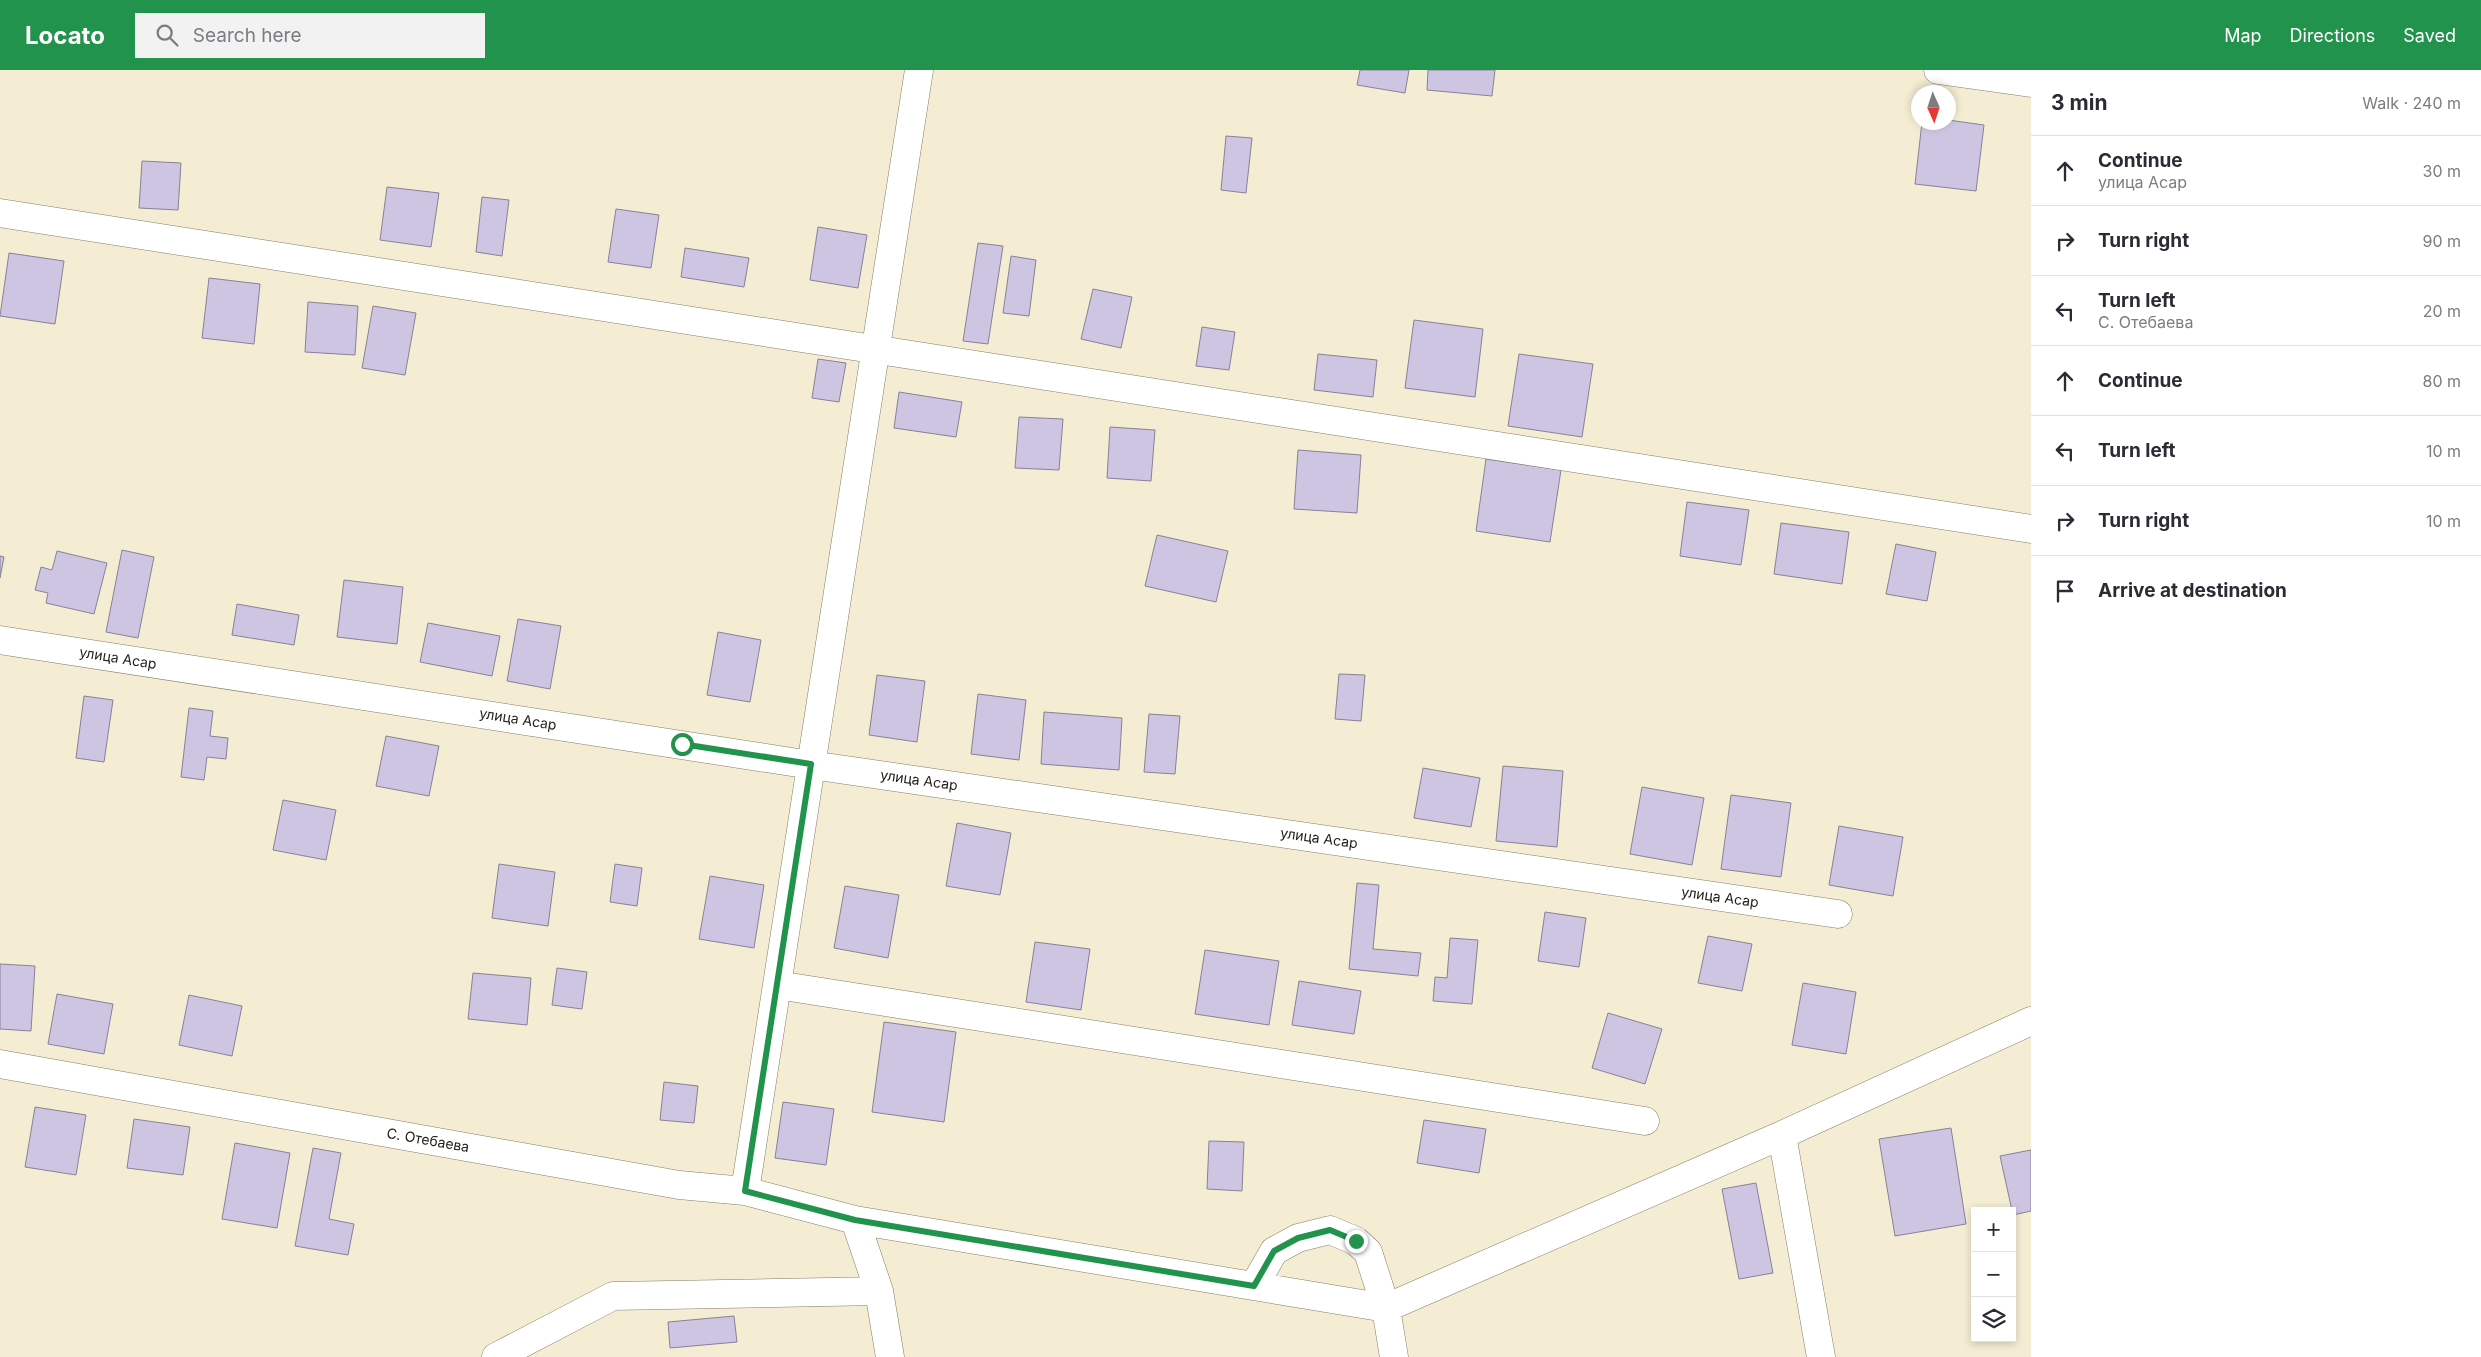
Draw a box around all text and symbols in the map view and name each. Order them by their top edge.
search box [135,13,485,58]
text: Locato [25,21,105,50]
icon: search [153,21,181,49]
text: Search here [193,24,301,47]
text: Map [2224,25,2262,46]
text: Directions [2290,25,2375,46]
text: Saved [2403,25,2456,46]
north arrow [1911,85,1956,130]
text: 3 min [2051,90,2107,115]
text: Walk · 240 m [2362,93,2461,113]
text: Continue [2098,149,2183,172]
icon: ahead [2051,157,2079,185]
text: 30 m [2423,161,2461,181]
text: улица Асар [2098,172,2187,192]
icon: right [2051,227,2079,255]
text: Turn right [2098,229,2189,252]
text: 90 m [2422,231,2461,251]
text: Turn left [2098,289,2176,312]
icon: left [2051,297,2079,325]
text: 20 m [2423,301,2461,321]
text: С. Отебаева [2098,312,2193,332]
icon: ahead [2051,367,2079,395]
text: Continue [2098,369,2183,392]
text: 80 m [2422,371,2461,391]
icon: left [2051,437,2079,465]
text: Turn left [2098,439,2176,462]
text: 10 m [2426,441,2461,461]
icon: right [2051,507,2079,535]
text: Turn right [2098,509,2189,532]
text: 10 m [2426,511,2461,531]
icon: arrive [2051,577,2079,605]
text: Arrive at destination [2098,579,2287,602]
street label: улица Асар [78,643,158,672]
street label: улица Асар [478,704,558,733]
route start [671,733,694,756]
street label: улица Асар [879,766,959,793]
street label: улица Асар [1279,824,1359,851]
street label: улица Асар [1680,883,1760,910]
street label: С. Отебаева [386,1124,471,1155]
map controls [1971,1207,2016,1342]
button: + [1971,1207,2016,1252]
route end [1345,1230,1368,1253]
button: − [1971,1252,2016,1297]
button: layers [1971,1297,2016,1342]

